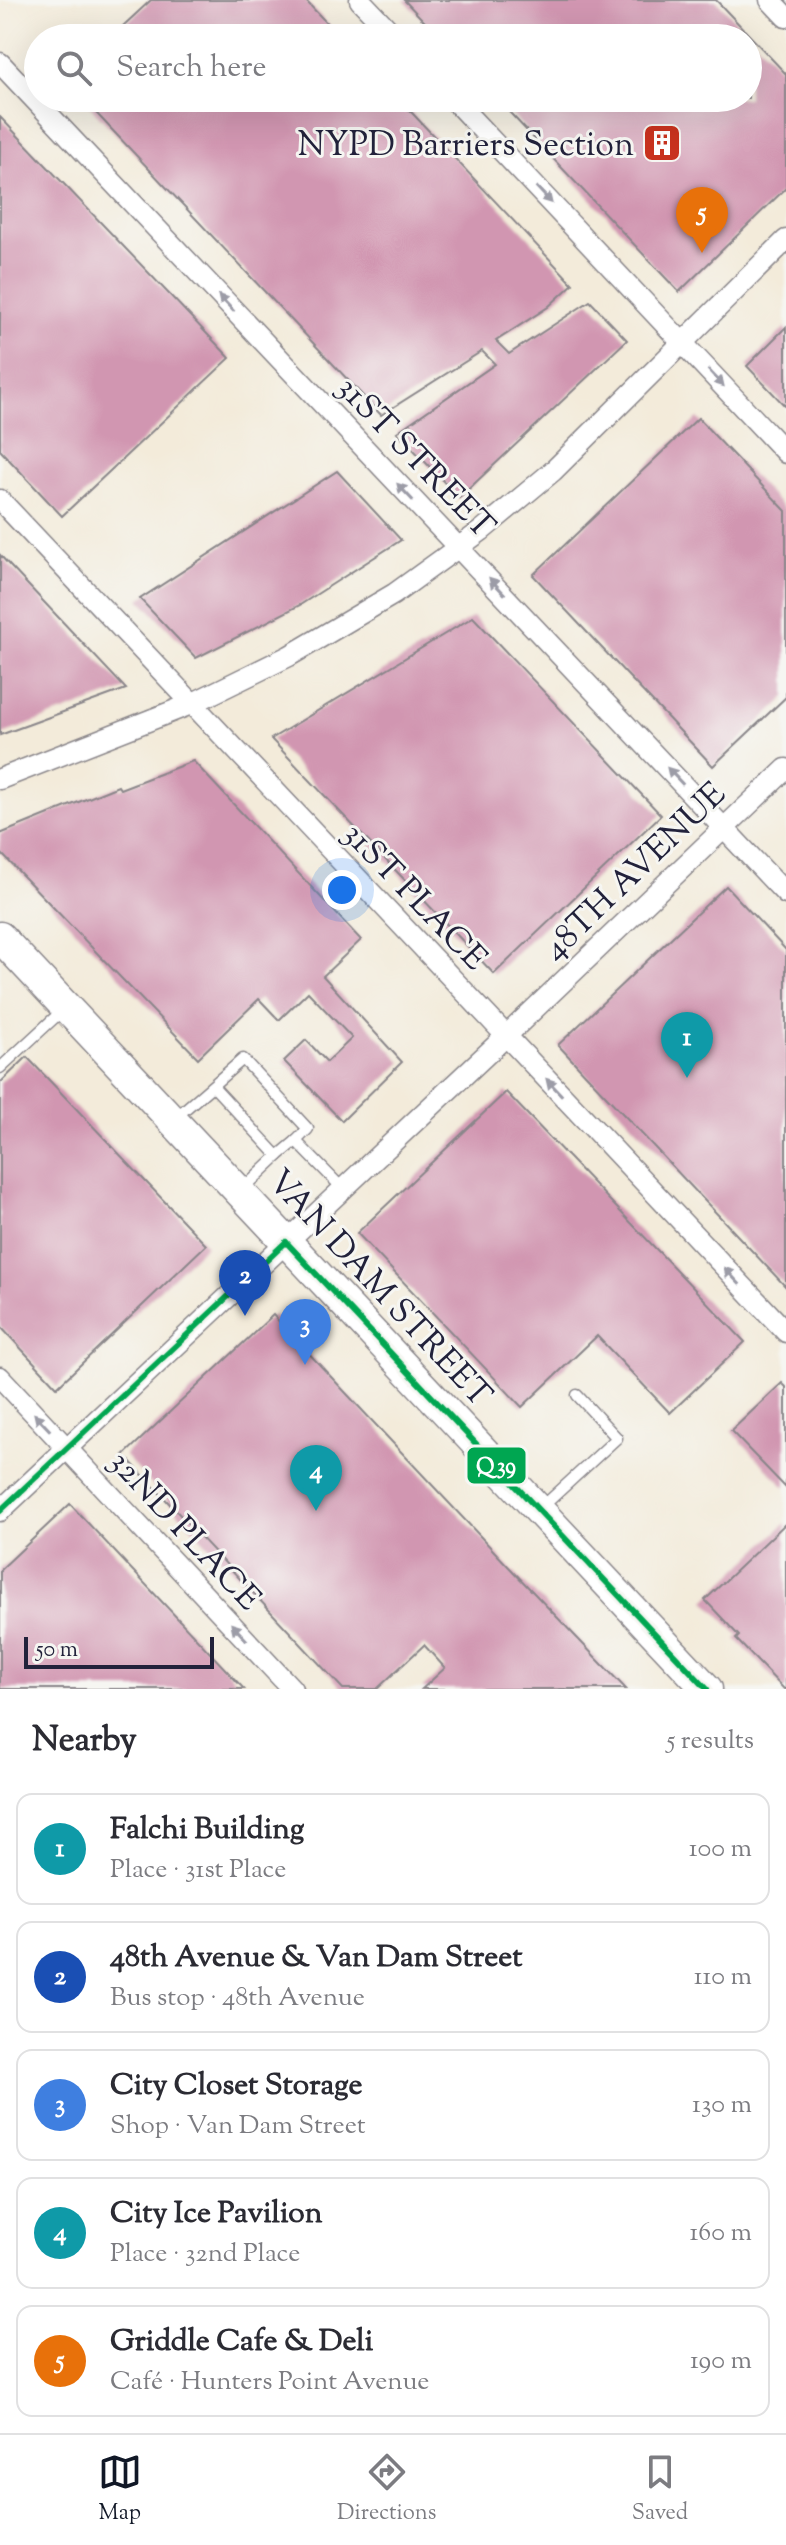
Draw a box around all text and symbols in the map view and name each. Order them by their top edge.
search box [24,24,762,112]
icon: search [52,46,96,90]
text: Search here [116,47,266,90]
place label: NYPD Barriers Section [297,122,634,171]
building icon: NYPD Barriers Section [641,122,683,164]
one-way arrow [535,186,553,205]
pin: 5 [676,187,728,253]
one-way arrow [218,293,236,312]
street label: 31ST STREET [324,366,505,551]
one-way arrow [707,369,725,388]
one-way arrow [396,482,414,501]
one-way arrow [489,577,507,596]
one-way arrow [666,766,684,785]
street label: 48TH AVENUE [533,772,738,973]
street label: 31ST PLACE [330,812,497,983]
your location [322,870,362,910]
pin: 1 [661,1012,713,1078]
one-way arrow [545,1077,563,1096]
street label: VAN DAM STREET [255,1159,502,1419]
pin: 2 [219,1250,271,1316]
one-way arrow [724,1266,742,1285]
pin: 3 [279,1299,331,1365]
one-way arrow [34,1412,52,1431]
street label: 32ND PLACE [96,1440,271,1623]
pin: 4 [290,1445,342,1511]
line badge: Q39 [466,1446,527,1485]
text: Q39 [476,1452,516,1484]
one-way arrow [230,1623,248,1642]
scale bar [24,1633,214,1669]
text: 50 m [36,1635,78,1667]
text: Nearby [32,1717,137,1766]
text: 5 results [666,1723,754,1760]
text: Falchi Building [110,1809,304,1852]
text: 1 [56,1831,64,1868]
text: 100 m [689,1831,752,1868]
text: Place · 31st Place [110,1852,286,1889]
text: 48th Avenue & Van Dam Street [110,1937,522,1980]
text: 2 [54,1959,66,1996]
text: 110 m [694,1959,752,1996]
text: Bus stop · 48th Avenue [110,1980,365,2017]
text: City Closet Storage [110,2065,362,2108]
text: 3 [55,2087,65,2124]
text: 130 m [692,2087,752,2124]
text: Shop · Van Dam Street [110,2108,366,2145]
text: City Ice Pavilion [110,2193,323,2236]
text: 4 [53,2215,67,2252]
text: 160 m [689,2215,752,2252]
text: Place · 32nd Place [110,2236,300,2273]
text: Griddle Cafe & Deli [110,2321,373,2364]
text: 5 [56,2343,64,2380]
text: 190 m [690,2343,752,2380]
text: Café · Hunters Point Avenue [110,2364,430,2401]
tab: Map [98,2450,142,2530]
tab: Directions [337,2450,436,2530]
tab: Saved [632,2450,688,2530]

